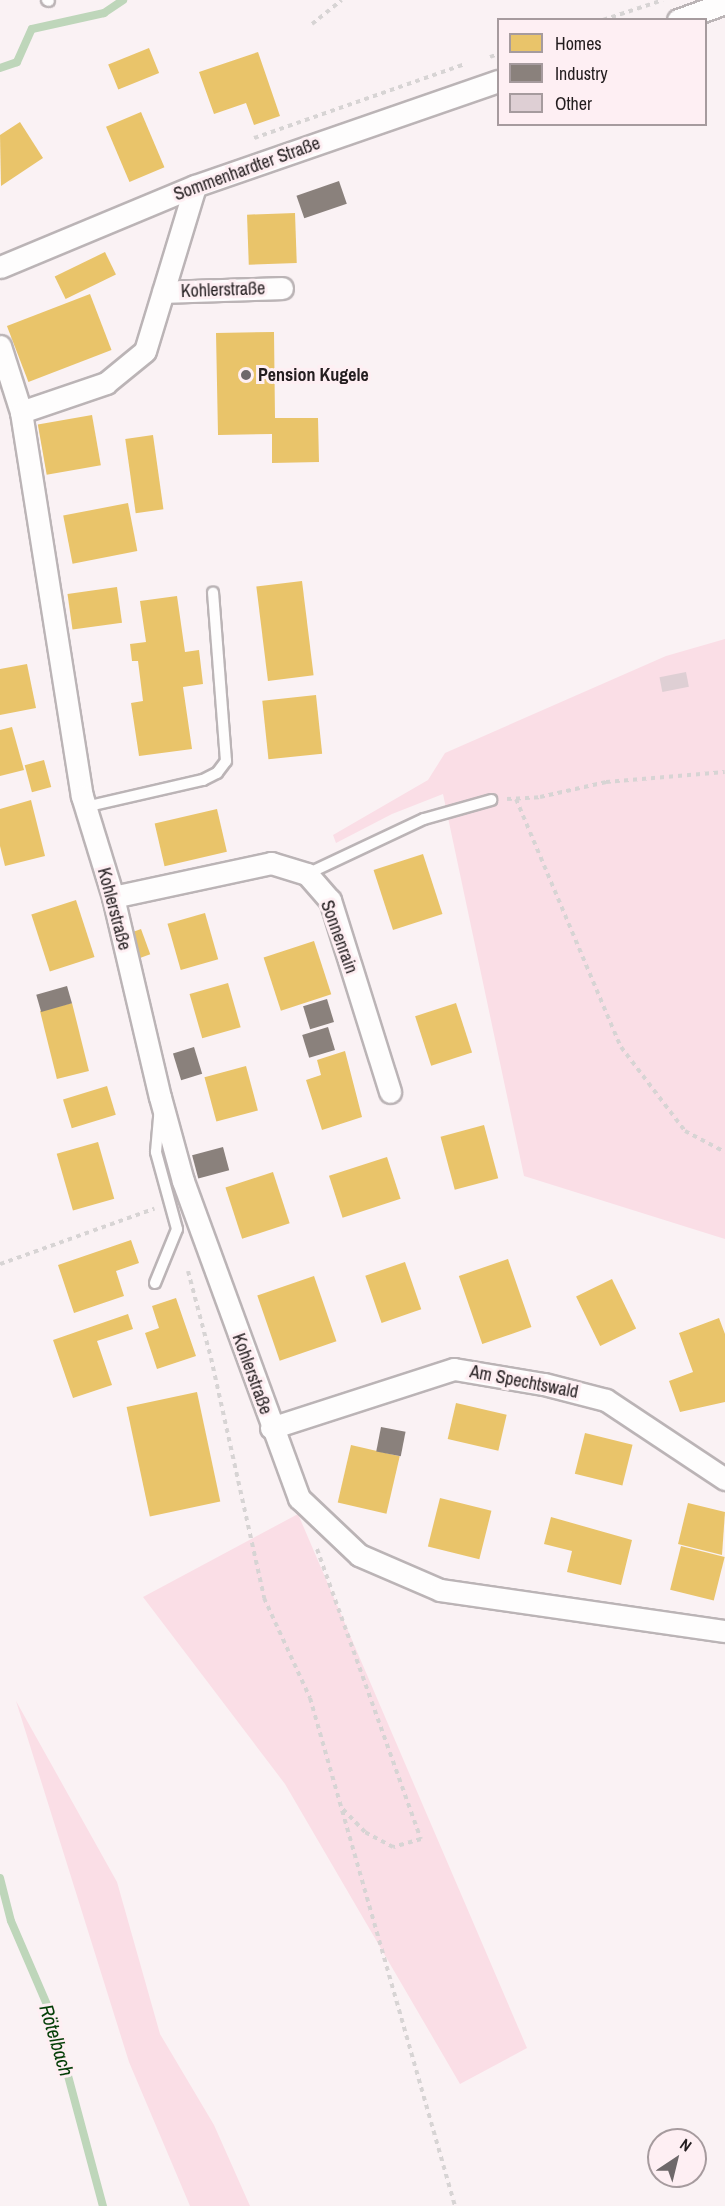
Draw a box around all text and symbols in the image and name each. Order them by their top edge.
legend [497,18,707,126]
text: Homes [555,31,602,56]
text: Industry [555,61,608,86]
text: Other [555,91,592,116]
street label: Sommenhardter Straße [171,132,323,206]
street label: Kohlerstraße [180,278,266,302]
place label: Pension Kugele [258,364,369,386]
marker: Pension Kugele [239,368,253,382]
street label: Kohlerstraße [93,865,135,953]
street label: Sonnenrain [316,897,362,977]
street label: Kohlerstraße [227,1331,277,1417]
street label: Am Spechtswald [468,1361,580,1403]
water label: Rötelbach [35,2001,79,2079]
north arrow [647,2128,707,2188]
text: N [676,2133,696,2157]

